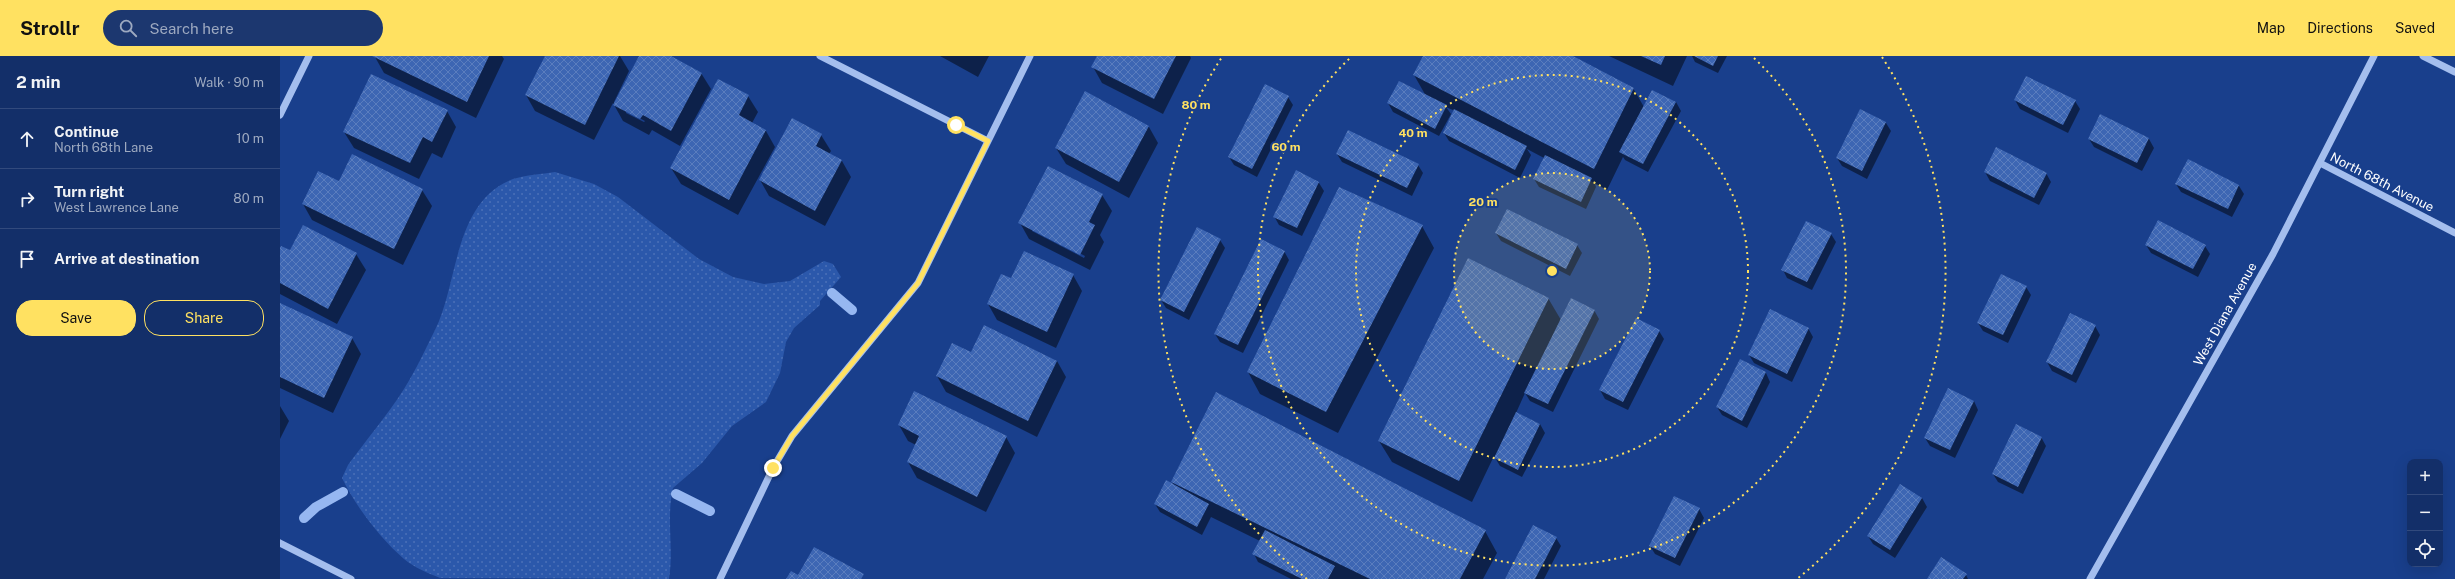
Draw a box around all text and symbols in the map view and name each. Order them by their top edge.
search box [103,10,383,46]
text: Strollr [20,17,79,39]
icon: search [117,17,139,39]
text: Search here [149,20,234,37]
text: Map [2257,20,2285,36]
text: Directions [2307,20,2373,36]
text: Saved [2395,20,2435,36]
text: 2 min [16,72,61,92]
text: Walk · 90 m [194,75,264,90]
text: 80 m [1181,98,1211,112]
route start [947,116,965,134]
text: Continue [54,123,119,140]
text: 40 m [1398,126,1428,140]
icon: ahead [16,128,38,150]
text: 10 m [236,131,264,146]
text: North 68th Lane [54,140,153,155]
text: 60 m [1271,140,1301,154]
street label: North 68th Avenue [2328,149,2436,215]
text: Turn right [54,183,124,200]
icon: right [16,188,38,210]
text: 80 m [233,191,264,206]
text: 20 m [1469,195,1498,209]
text: West Lawrence Lane [54,200,179,215]
icon: arrive [16,248,38,270]
text: Arrive at destination [54,250,199,267]
street label: West Diana Avenue [2190,260,2260,368]
centre of rings [1545,264,1559,278]
button: Save [16,300,136,336]
button: Share [144,300,264,336]
route end [764,459,782,477]
map controls [2407,459,2443,567]
button: + [2407,459,2443,495]
button: − [2407,495,2443,531]
button: locate [2407,531,2443,567]

